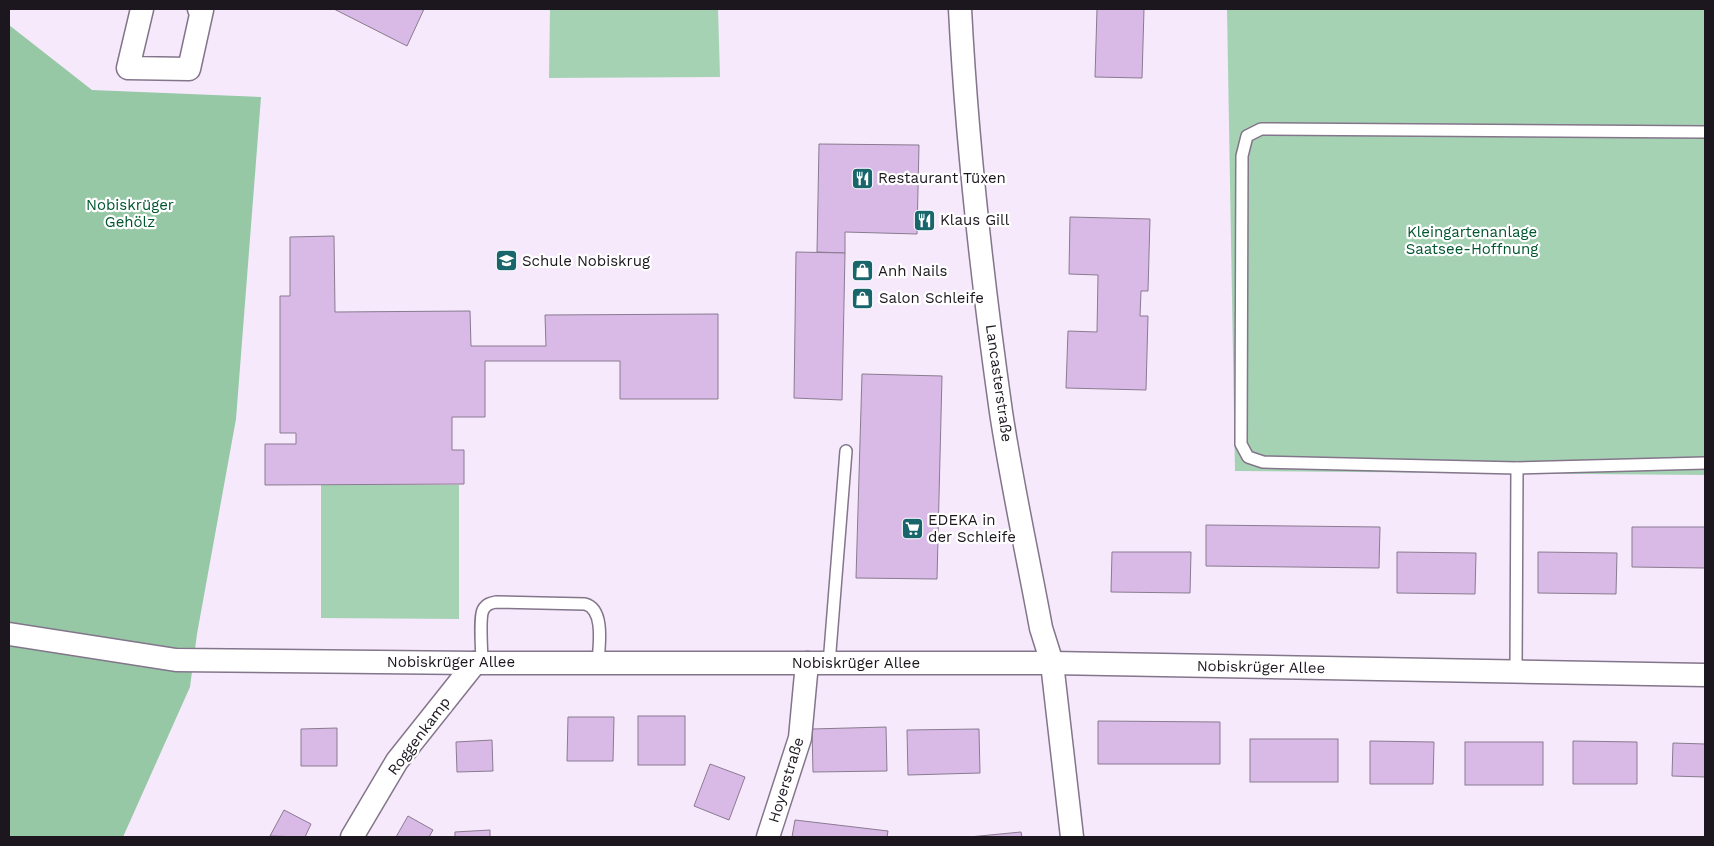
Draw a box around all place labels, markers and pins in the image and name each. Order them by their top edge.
restaurant icon: Restaurant Tüxen [850,166,874,190]
place label: Restaurant Tüxen [878,169,1006,187]
restaurant icon: Klaus Gill [912,208,936,232]
place label: Klaus Gill [940,211,1010,229]
school or university icon: Schule Nobiskrug [494,249,518,273]
place label: Schule Nobiskrug [522,252,650,270]
shop icon: Anh Nails [850,259,874,283]
place label: Anh Nails [878,262,948,280]
shop icon: Salon Schleife [851,286,875,310]
place label: Salon Schleife [879,289,984,307]
place label: EDEKA in der Schleife [928,511,1016,546]
supermarket icon: EDEKA in der Schleife [900,517,924,541]

